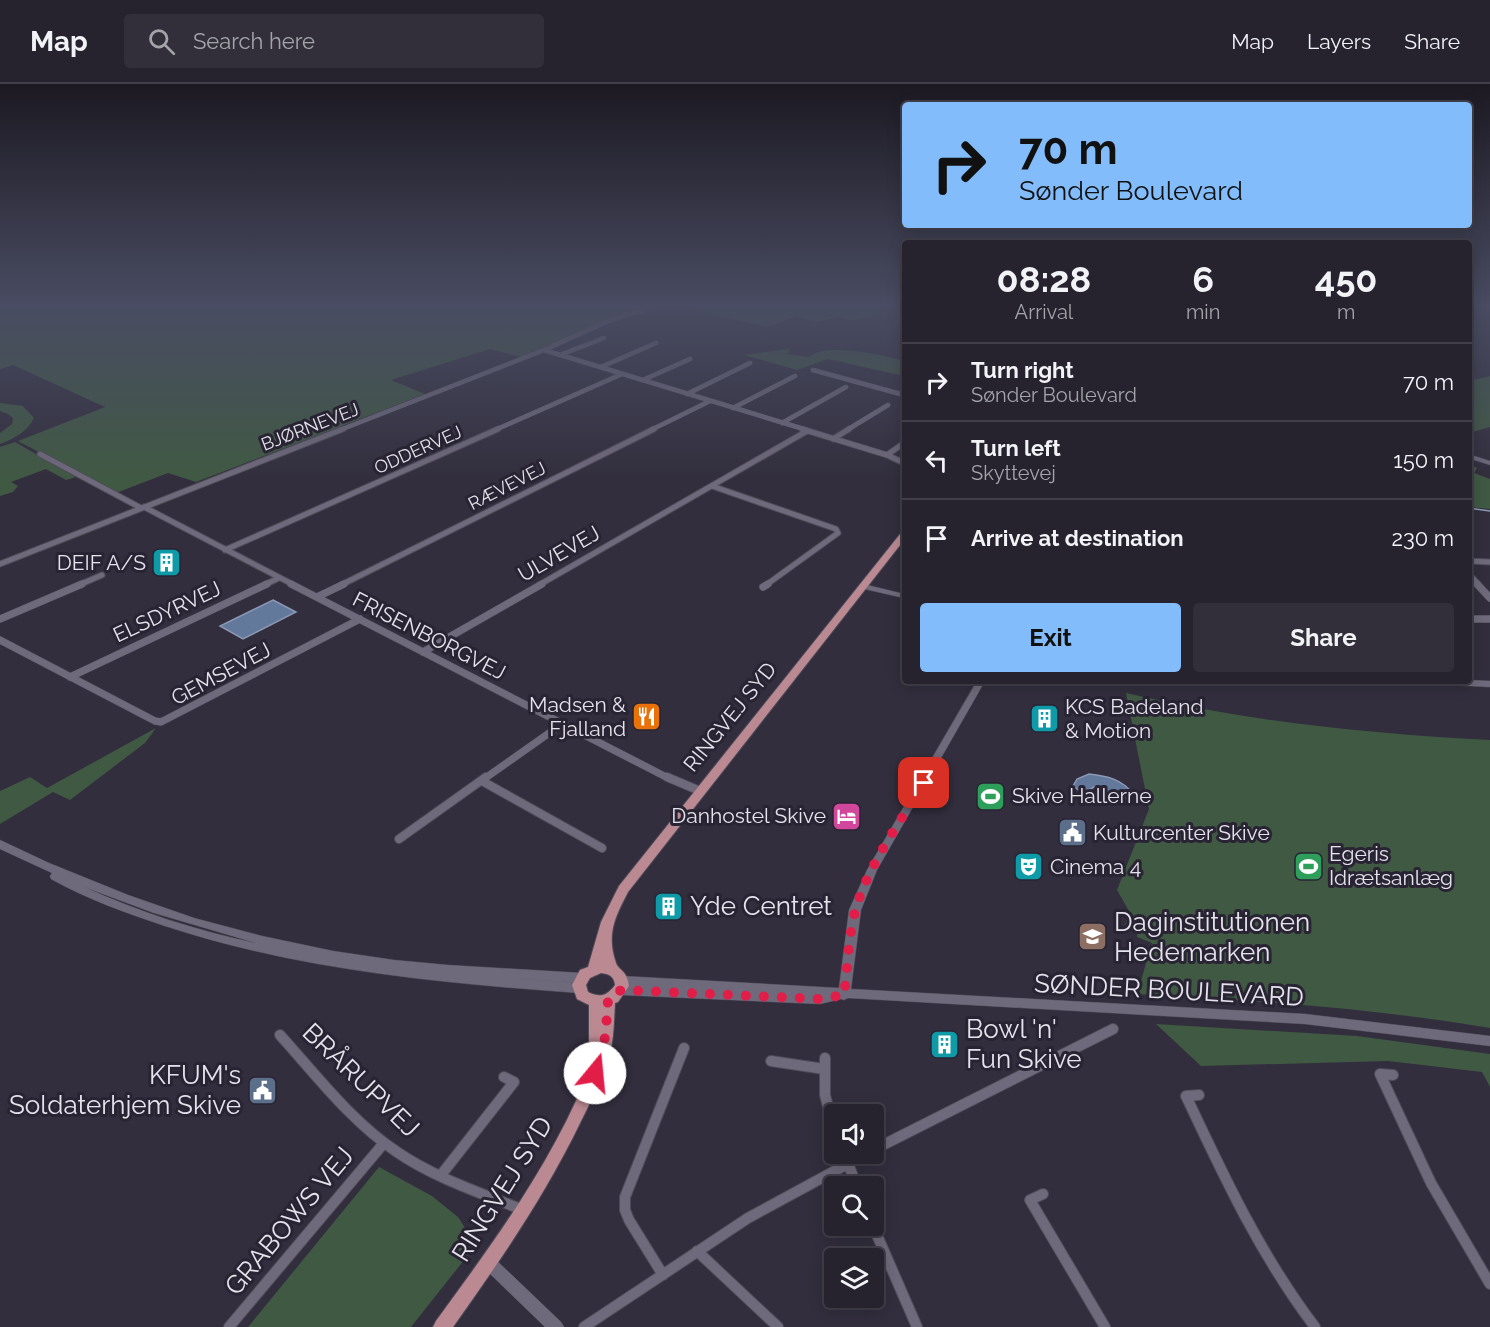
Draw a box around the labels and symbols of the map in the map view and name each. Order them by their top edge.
street label: BJØRNEVEJ [258,398,361,455]
street label: ODDERVEJ [371,421,465,478]
street label: RÆVEVEJ [465,457,549,514]
street label: ULVEVEJ [513,520,604,587]
building icon: DEIF A/S [151,547,183,579]
place label: DEIF A/S [57,550,146,575]
street label: ELSDYRVEJ [109,576,225,647]
street label: FRISENBORGVEJ [349,586,510,685]
street label: GEMSEVEJ [167,637,275,710]
street label: RINGVEJ SYD [678,657,781,776]
place label: Madsen & Fjalland [529,692,626,741]
place label: KCS Badeland & Motion [1065,694,1203,743]
restaurant icon: Madsen & Fjalland [631,701,663,733]
building icon: KCS Badeland & Motion [1028,703,1060,735]
pin [898,757,949,808]
sports icon: Skive Hallerne [975,780,1007,812]
place label: Skive Hallerne [1012,783,1151,808]
hotel icon: Danhostel Skive [831,800,863,832]
place label: Danhostel Skive [671,803,826,828]
public building icon: Kulturcenter Skive [1056,817,1088,849]
place label: Kulturcenter Skive [1093,820,1270,845]
place label: Egeris Idrætsanlæg [1329,841,1453,890]
sports icon: Egeris Idrætsanlæg [1292,850,1324,882]
theatre icon: Cinema 4 [1013,851,1045,883]
place label: Cinema 4 [1050,854,1141,879]
building icon: Yde Centret [653,890,685,922]
place label: Yde Centret [690,891,832,921]
place label: Daginstitutionen Hedemarken [1114,907,1310,967]
school or university icon: Daginstitutionen Hedemarken [1077,921,1109,953]
street label: SØNDER BOULEVARD [1033,968,1305,1012]
place label: Bowl 'n' Fun Skive [966,1014,1082,1074]
street label: BRÅRUPVEJ [297,1016,426,1143]
building icon: Bowl 'n' Fun Skive [929,1028,961,1060]
position arrow [563,1041,627,1105]
place label: KFUM's Soldaterhjem Skive [9,1060,241,1120]
public building icon: KFUM's Soldaterhjem Skive [246,1074,278,1106]
street label: RINGVEJ SYD [446,1111,558,1267]
street label: GRABOWS VEJ [219,1141,359,1301]

